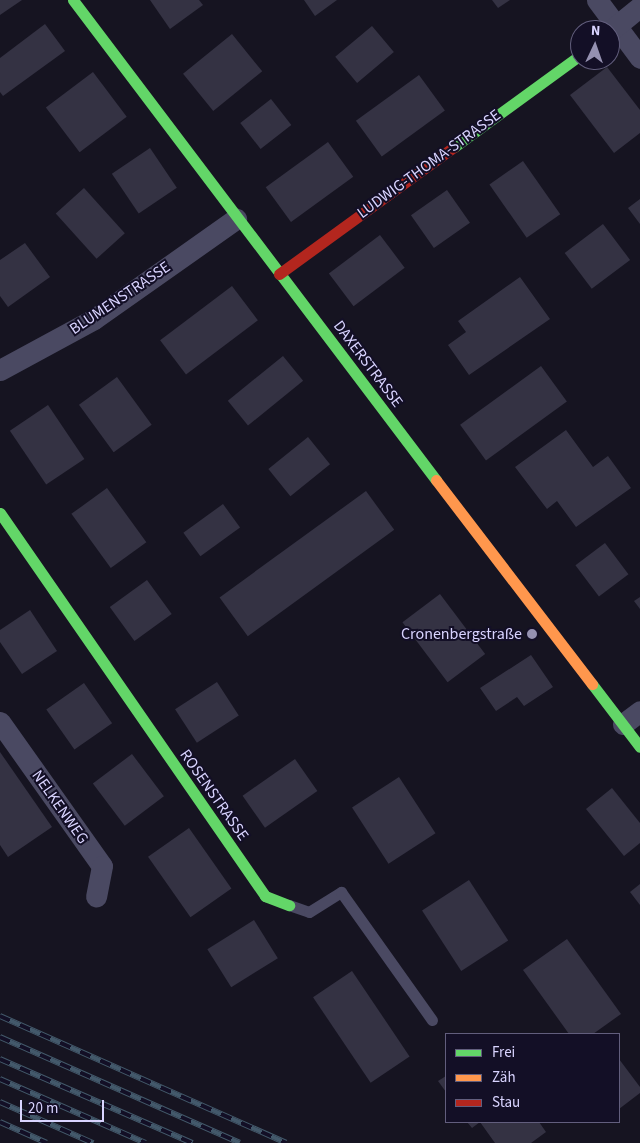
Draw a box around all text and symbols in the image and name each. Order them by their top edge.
north arrow [570,20,620,70]
text: N [591,21,601,41]
street label: LUDWIG-THOMA-STRASSE [353,105,505,223]
street label: BLUMENSTRASSE [66,257,174,339]
street label: DAXERSTRASSE [329,317,407,411]
place label: Cronenbergstraße [401,624,522,644]
marker: Cronenbergstraße [526,628,538,640]
street label: ROSENSTRASSE [175,746,253,844]
street label: NELKENWEG [28,766,92,848]
legend [445,1033,620,1123]
text: Frei [492,1042,515,1063]
text: Zäh [492,1067,516,1088]
scale bar [22,1090,106,1122]
text: Stau [492,1092,520,1113]
text: 20 m [28,1098,58,1119]

